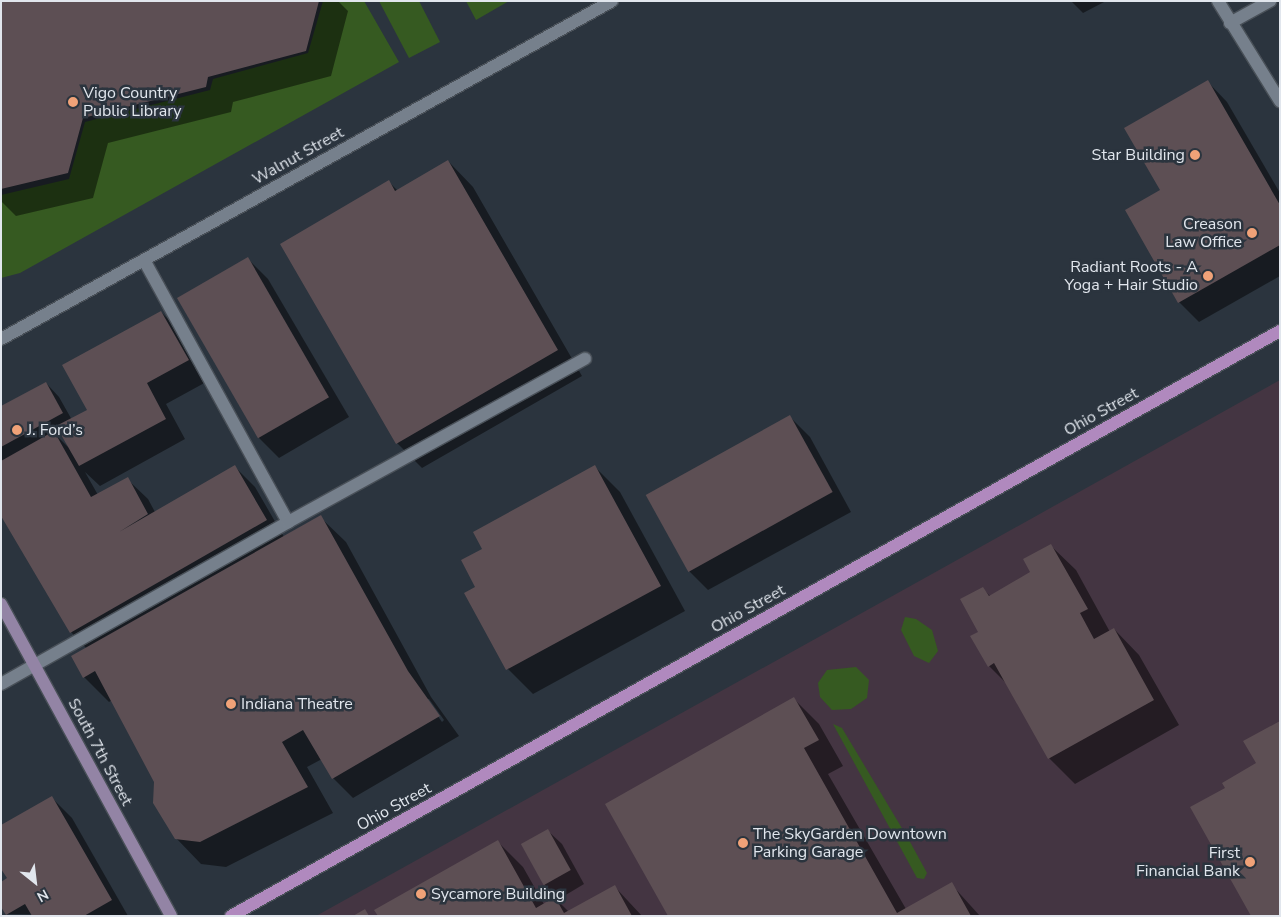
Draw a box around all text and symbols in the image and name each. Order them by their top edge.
place label: Vigo Country Public Library [83,83,182,121]
marker: Vigo Country Public Library [67,96,79,108]
street label: Walnut Street [249,123,347,189]
place label: Star Building [1092,145,1185,165]
marker: Star Building [1189,149,1201,161]
place label: Creason Law Office [1165,214,1242,252]
marker: Creason Law Office [1246,227,1258,239]
place label: Radiant Roots - A Yoga + Hair Studio [1065,257,1198,295]
marker: Radiant Roots - A Yoga + Hair Studio [1202,270,1214,282]
street label: Ohio Street [1061,384,1141,440]
place label: J. Ford’s [27,420,83,440]
marker: J. Ford’s [11,424,23,436]
street label: Ohio Street [708,581,788,637]
place label: Indiana Theatre [241,694,353,714]
street label: South 7th Street [64,695,136,809]
marker: Indiana Theatre [225,698,237,710]
street label: Ohio Street [354,779,434,835]
place label: The SkyGarden Downtown Parking Garage [753,824,947,862]
marker: The SkyGarden Downtown Parking Garage [737,837,749,849]
place label: First Financial Bank [1136,843,1240,881]
marker: First Financial Bank [1244,856,1256,868]
north arrow [10,857,60,907]
place label: Sycamore Building [431,884,565,904]
text: N [33,885,52,906]
marker: Sycamore Building [415,888,427,900]

